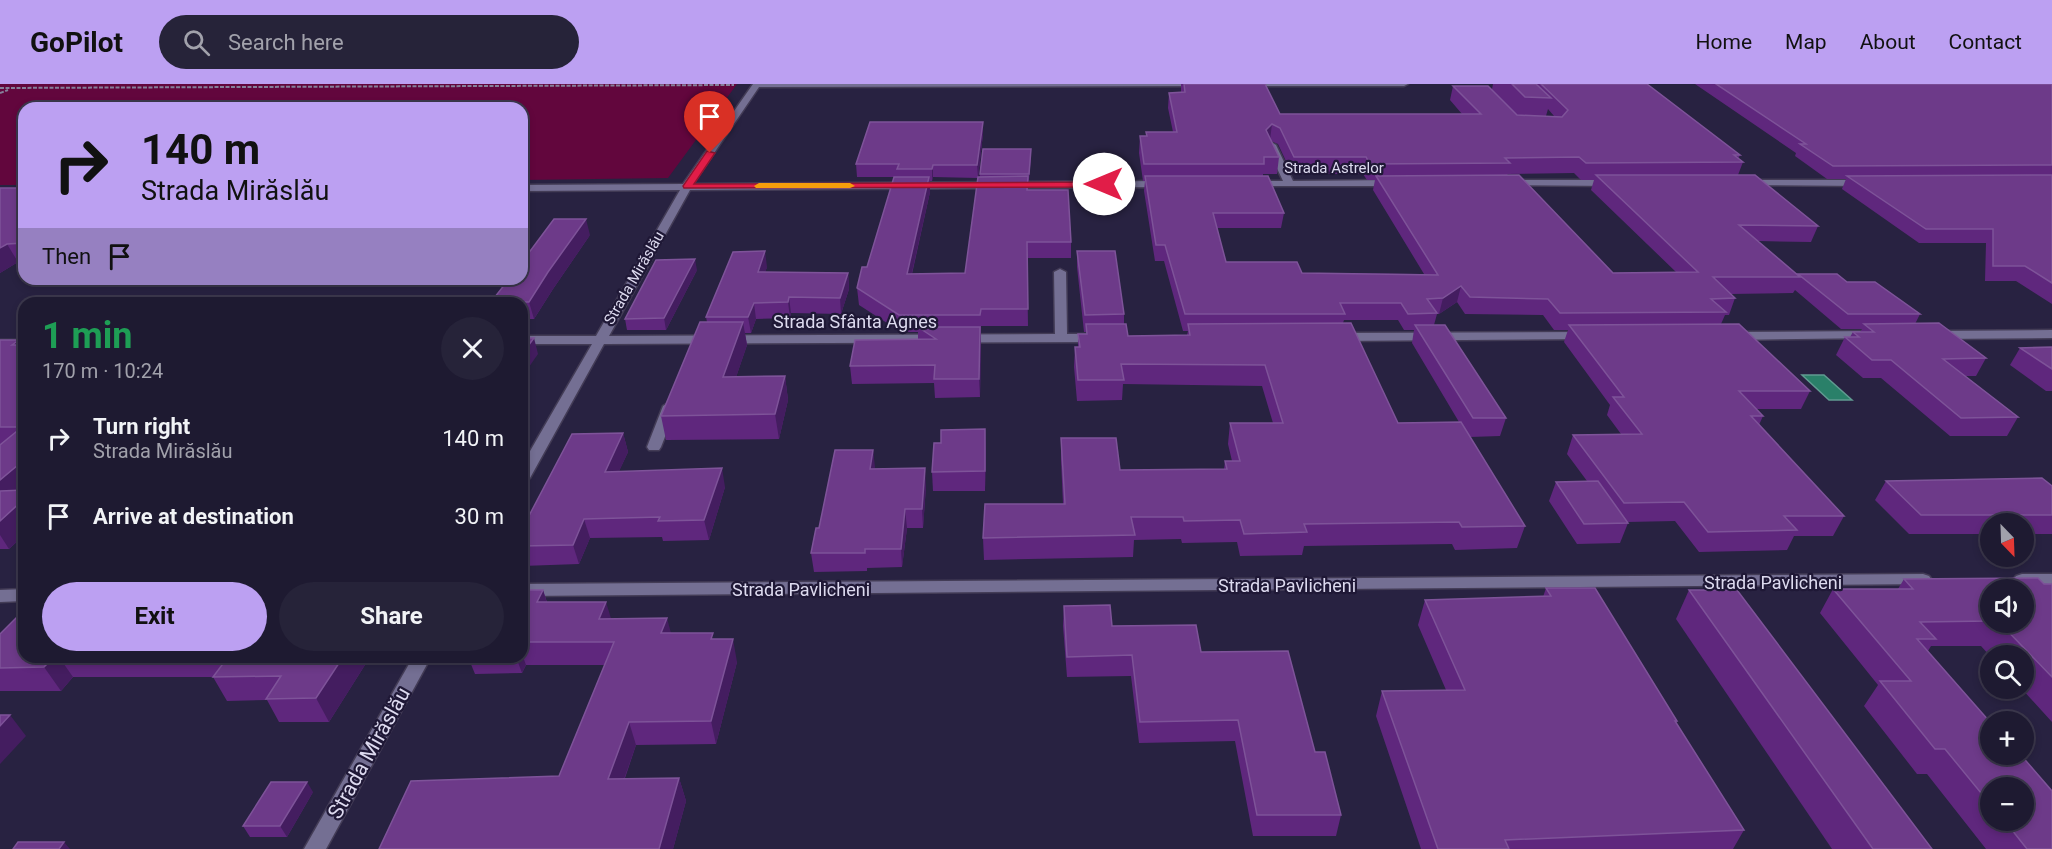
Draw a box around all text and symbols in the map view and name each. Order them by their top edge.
search box [159,15,579,69]
text: GoPilot [30,26,123,59]
icon: search [180,26,213,59]
text: Search here [228,30,344,55]
text: Home [1696,30,1752,54]
text: Map [1785,30,1827,54]
text: About [1860,30,1916,54]
text: Contact [1949,30,2022,54]
pin [684,91,735,153]
icon: arrive [693,100,726,133]
text: 140 m [141,125,260,174]
icon: right [42,126,120,204]
position arrow [1072,152,1136,216]
street label: Strada Astrelor [1284,159,1384,177]
text: Strada Mirăslău [141,175,329,207]
street label: Strada Mirăslău [600,228,668,328]
icon: arrive [103,240,136,273]
text: Then [42,244,91,269]
street label: Strada Sfânta Agnes [773,311,937,332]
text: 1 min [42,315,133,357]
button: close [441,317,504,380]
text: 170 m · 10:24 [42,359,163,383]
text: Turn right [93,414,190,439]
icon: right [42,422,75,455]
text: 140 m [442,426,504,451]
text: Strada Mirăslău [93,439,232,463]
icon: arrive [42,500,75,533]
text: Arrive at destination [93,504,294,529]
text: 30 m [455,504,504,529]
north arrow [1980,513,2034,567]
map controls [1980,513,2034,831]
street label: Strada Pavlicheni [1704,572,1842,593]
street label: Strada Pavlicheni [1218,575,1356,596]
street label: Strada Pavlicheni [732,579,870,600]
button: sound [1980,579,2034,633]
button: Exit [42,582,267,651]
button: Share [279,582,504,651]
button: search [1980,645,2034,699]
street label: Strada Mirăslău [323,683,415,823]
button: + [1980,711,2034,765]
button: − [1980,777,2034,831]

